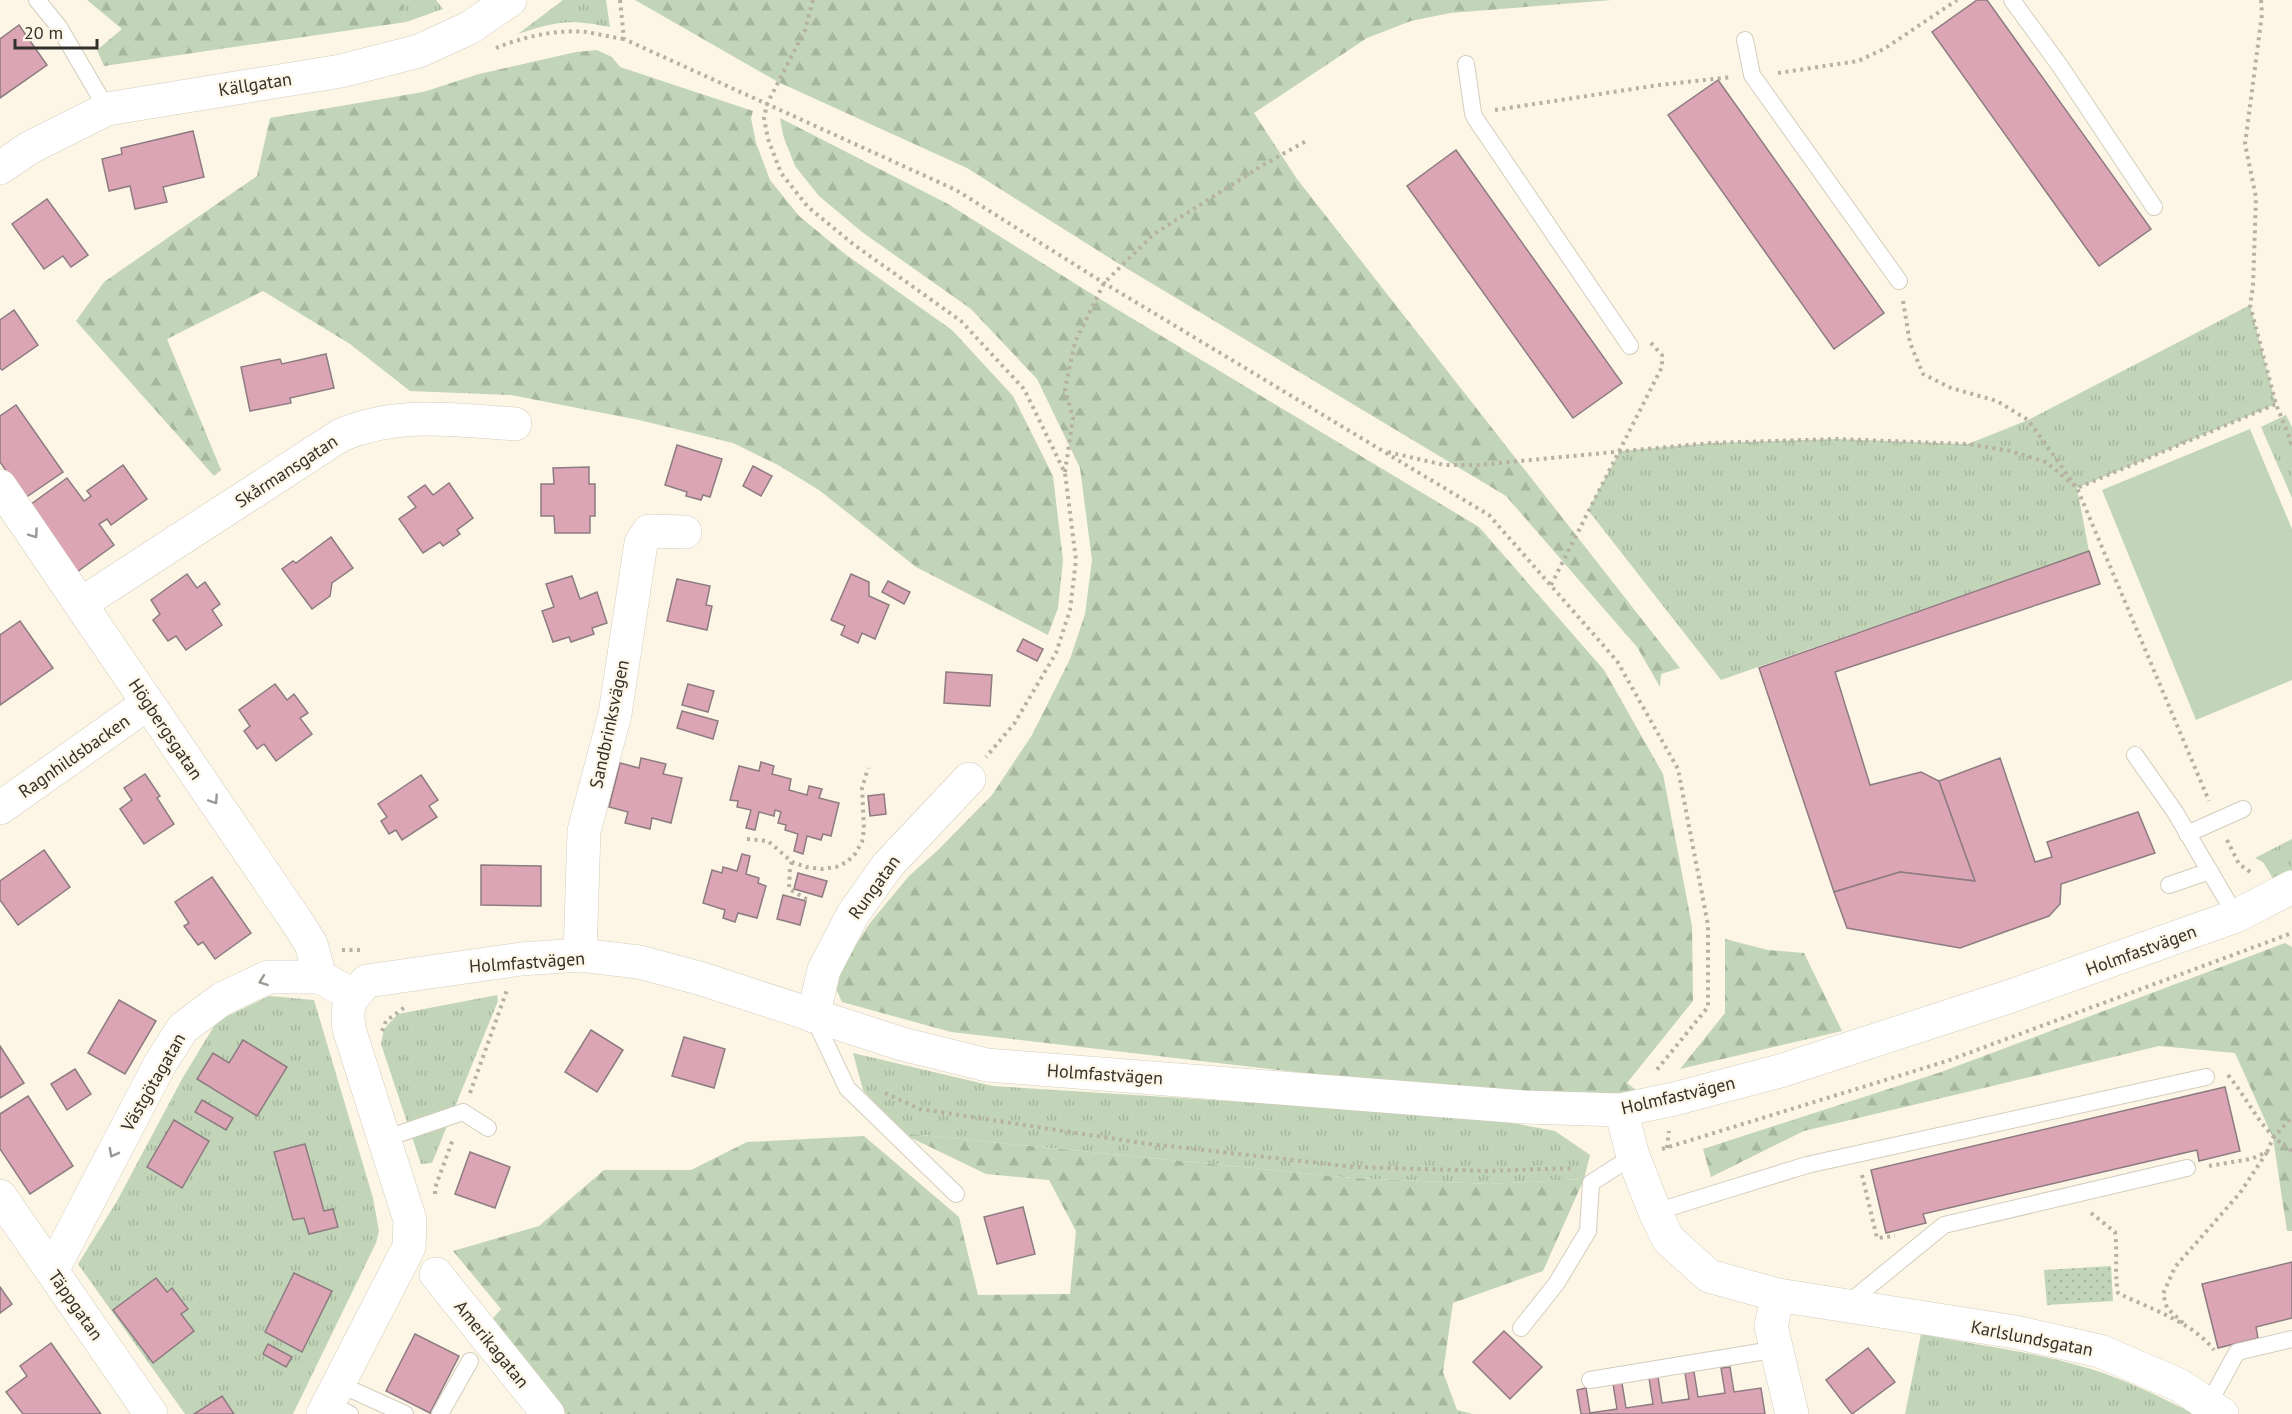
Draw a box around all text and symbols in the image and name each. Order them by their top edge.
scale bar [15,12,98,50]
text: 20 m [24,21,63,44]
street label: Källgatan [217,67,293,101]
street label: Skårmansgatan [230,429,342,513]
one-way arrow [26,527,37,538]
street label: Sandbrinksvägen [584,658,634,790]
street label: Högbergsgatan [124,674,208,784]
street label: Ragnhildsbacken [14,709,134,803]
one-way arrow [207,793,218,804]
street label: Rungatan [843,850,905,924]
street label: Holmfastvägen [2082,919,2200,981]
street label: Holmfastvägen [468,946,586,978]
one-way arrow [258,973,268,986]
street label: Västgötagatan [115,1029,190,1136]
street label: Holmfastvägen [1046,1058,1164,1090]
street label: Holmfastvägen [1619,1071,1737,1119]
one-way arrow [109,1147,120,1158]
street label: Täppgatan [43,1265,109,1345]
street label: Amerikagatan [450,1295,534,1393]
street label: Karlslundsgatan [1969,1315,2095,1361]

